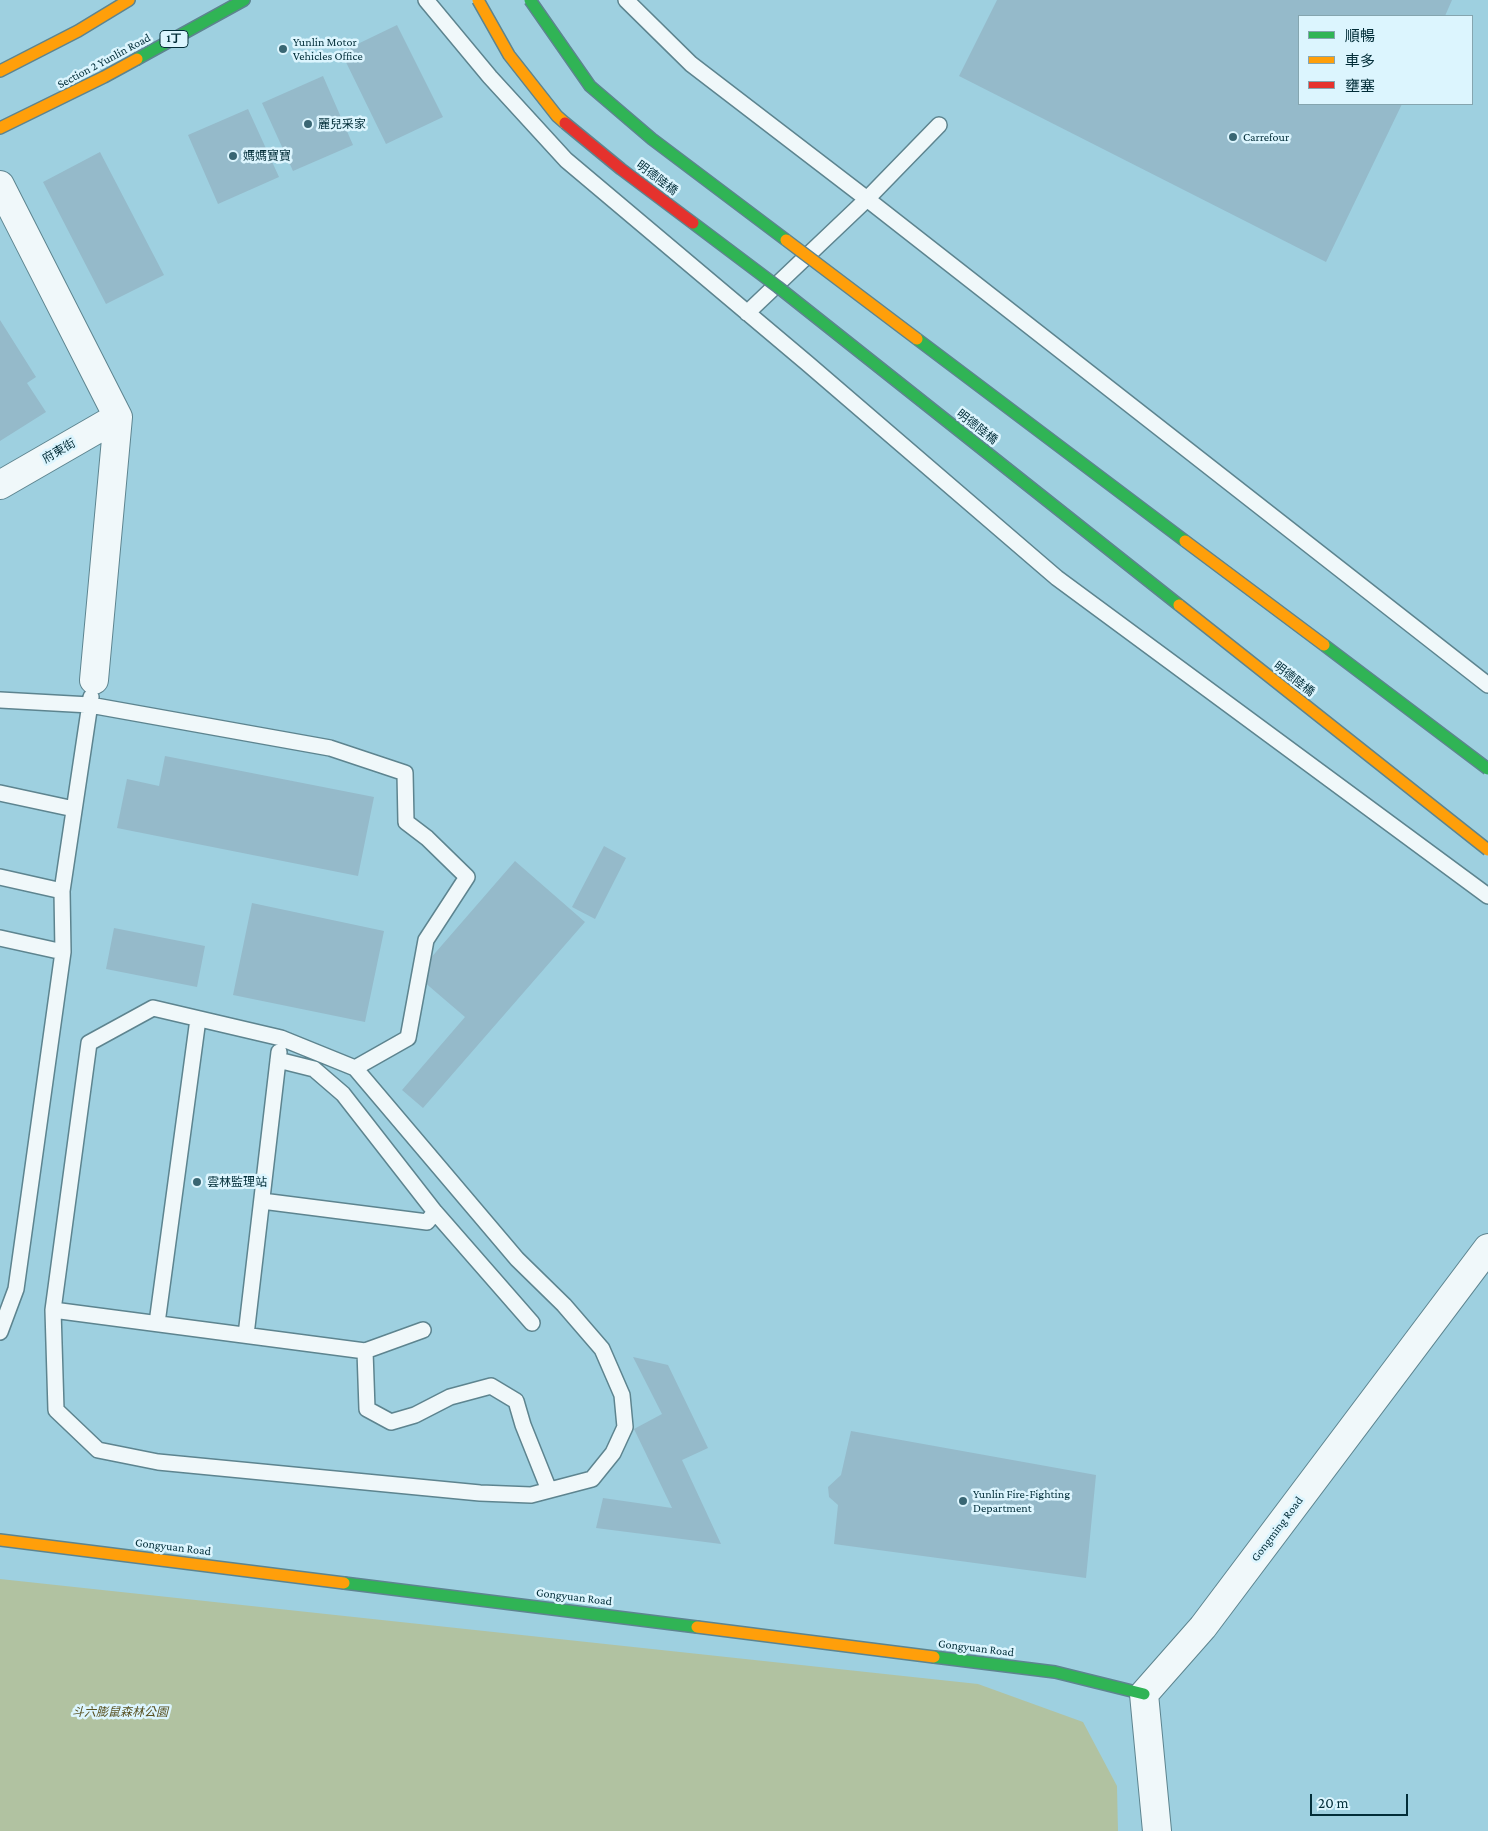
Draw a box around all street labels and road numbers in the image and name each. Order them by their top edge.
street label: Section 2 Yunlin Road [55,30,153,92]
road number: 1丁 [160,30,188,48]
street label: 明德陸橋 [633,158,681,198]
street label: 明德陸橋 [954,407,1000,447]
street label: 府東街 [40,436,78,466]
street label: 明德陸橋 [1271,659,1317,699]
street label: Gongming Road [1248,1494,1306,1564]
street label: Gongyuan Road [134,1535,212,1559]
street label: Gongyuan Road [535,1585,613,1609]
street label: Gongyuan Road [937,1636,1015,1660]

